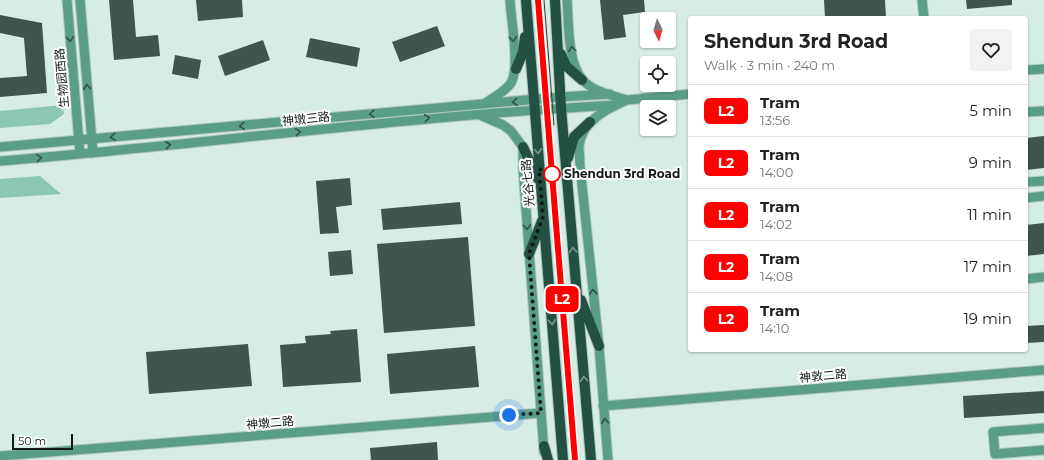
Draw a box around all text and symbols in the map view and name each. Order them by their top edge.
north arrow [640,12,676,48]
map controls [640,12,676,136]
button: heart [970,29,1012,71]
text: Shendun 3rd Road [704,30,888,53]
one-way arrow [65,36,74,42]
one-way arrow [508,36,517,42]
one-way arrow [568,46,577,52]
street label: 生物园西路 [51,47,72,109]
button: locate [640,56,676,92]
text: Walk · 3 min · 240 m [704,57,835,73]
one-way arrow [83,84,92,90]
text: Tram [760,93,800,112]
one-way arrow [512,97,518,106]
button: layers [640,100,676,136]
text: 5 min [969,101,1012,120]
text: L2 [718,102,734,120]
street label: 神墩三路 [281,109,331,128]
one-way arrow [369,110,375,119]
text: 13:56 [760,112,790,128]
one-way arrow [424,114,430,123]
one-way arrow [239,121,245,130]
one-way arrow [294,127,301,136]
one-way arrow [110,133,116,142]
one-way arrow [165,141,171,150]
text: Tram [760,145,800,164]
one-way arrow [533,147,542,154]
one-way arrow [36,153,42,162]
text: 9 min [969,153,1012,172]
text: L2 [718,154,734,172]
street label: 光谷七路 [518,158,537,208]
text: 14:00 [760,164,793,180]
marker: Shendun 3rd Road [543,165,561,183]
place label: Shendun 3rd Road [564,166,680,181]
text: Tram [760,197,800,216]
text: 11 min [967,205,1012,224]
text: L2 [718,206,734,224]
text: 14:02 [760,216,792,232]
one-way arrow [523,224,532,230]
one-way arrow [569,247,578,253]
text: Tram [760,249,800,268]
text: 17 min [964,257,1012,276]
text: L2 [718,258,734,276]
text: 14:08 [760,268,793,284]
line badge: L2 [544,286,580,312]
one-way arrow [589,289,598,295]
text: L2 [554,290,570,308]
text: Tram [760,301,800,320]
text: 19 min [963,309,1012,328]
text: L2 [718,310,734,328]
one-way arrow [547,319,556,325]
text: 14:10 [760,320,789,336]
street label: 神敦二路 [798,366,848,385]
one-way arrow [580,376,589,382]
your location [499,405,519,425]
street label: 神墩二路 [245,413,295,432]
one-way arrow [600,418,609,424]
scale bar [12,432,73,451]
text: 50 m [18,434,46,448]

